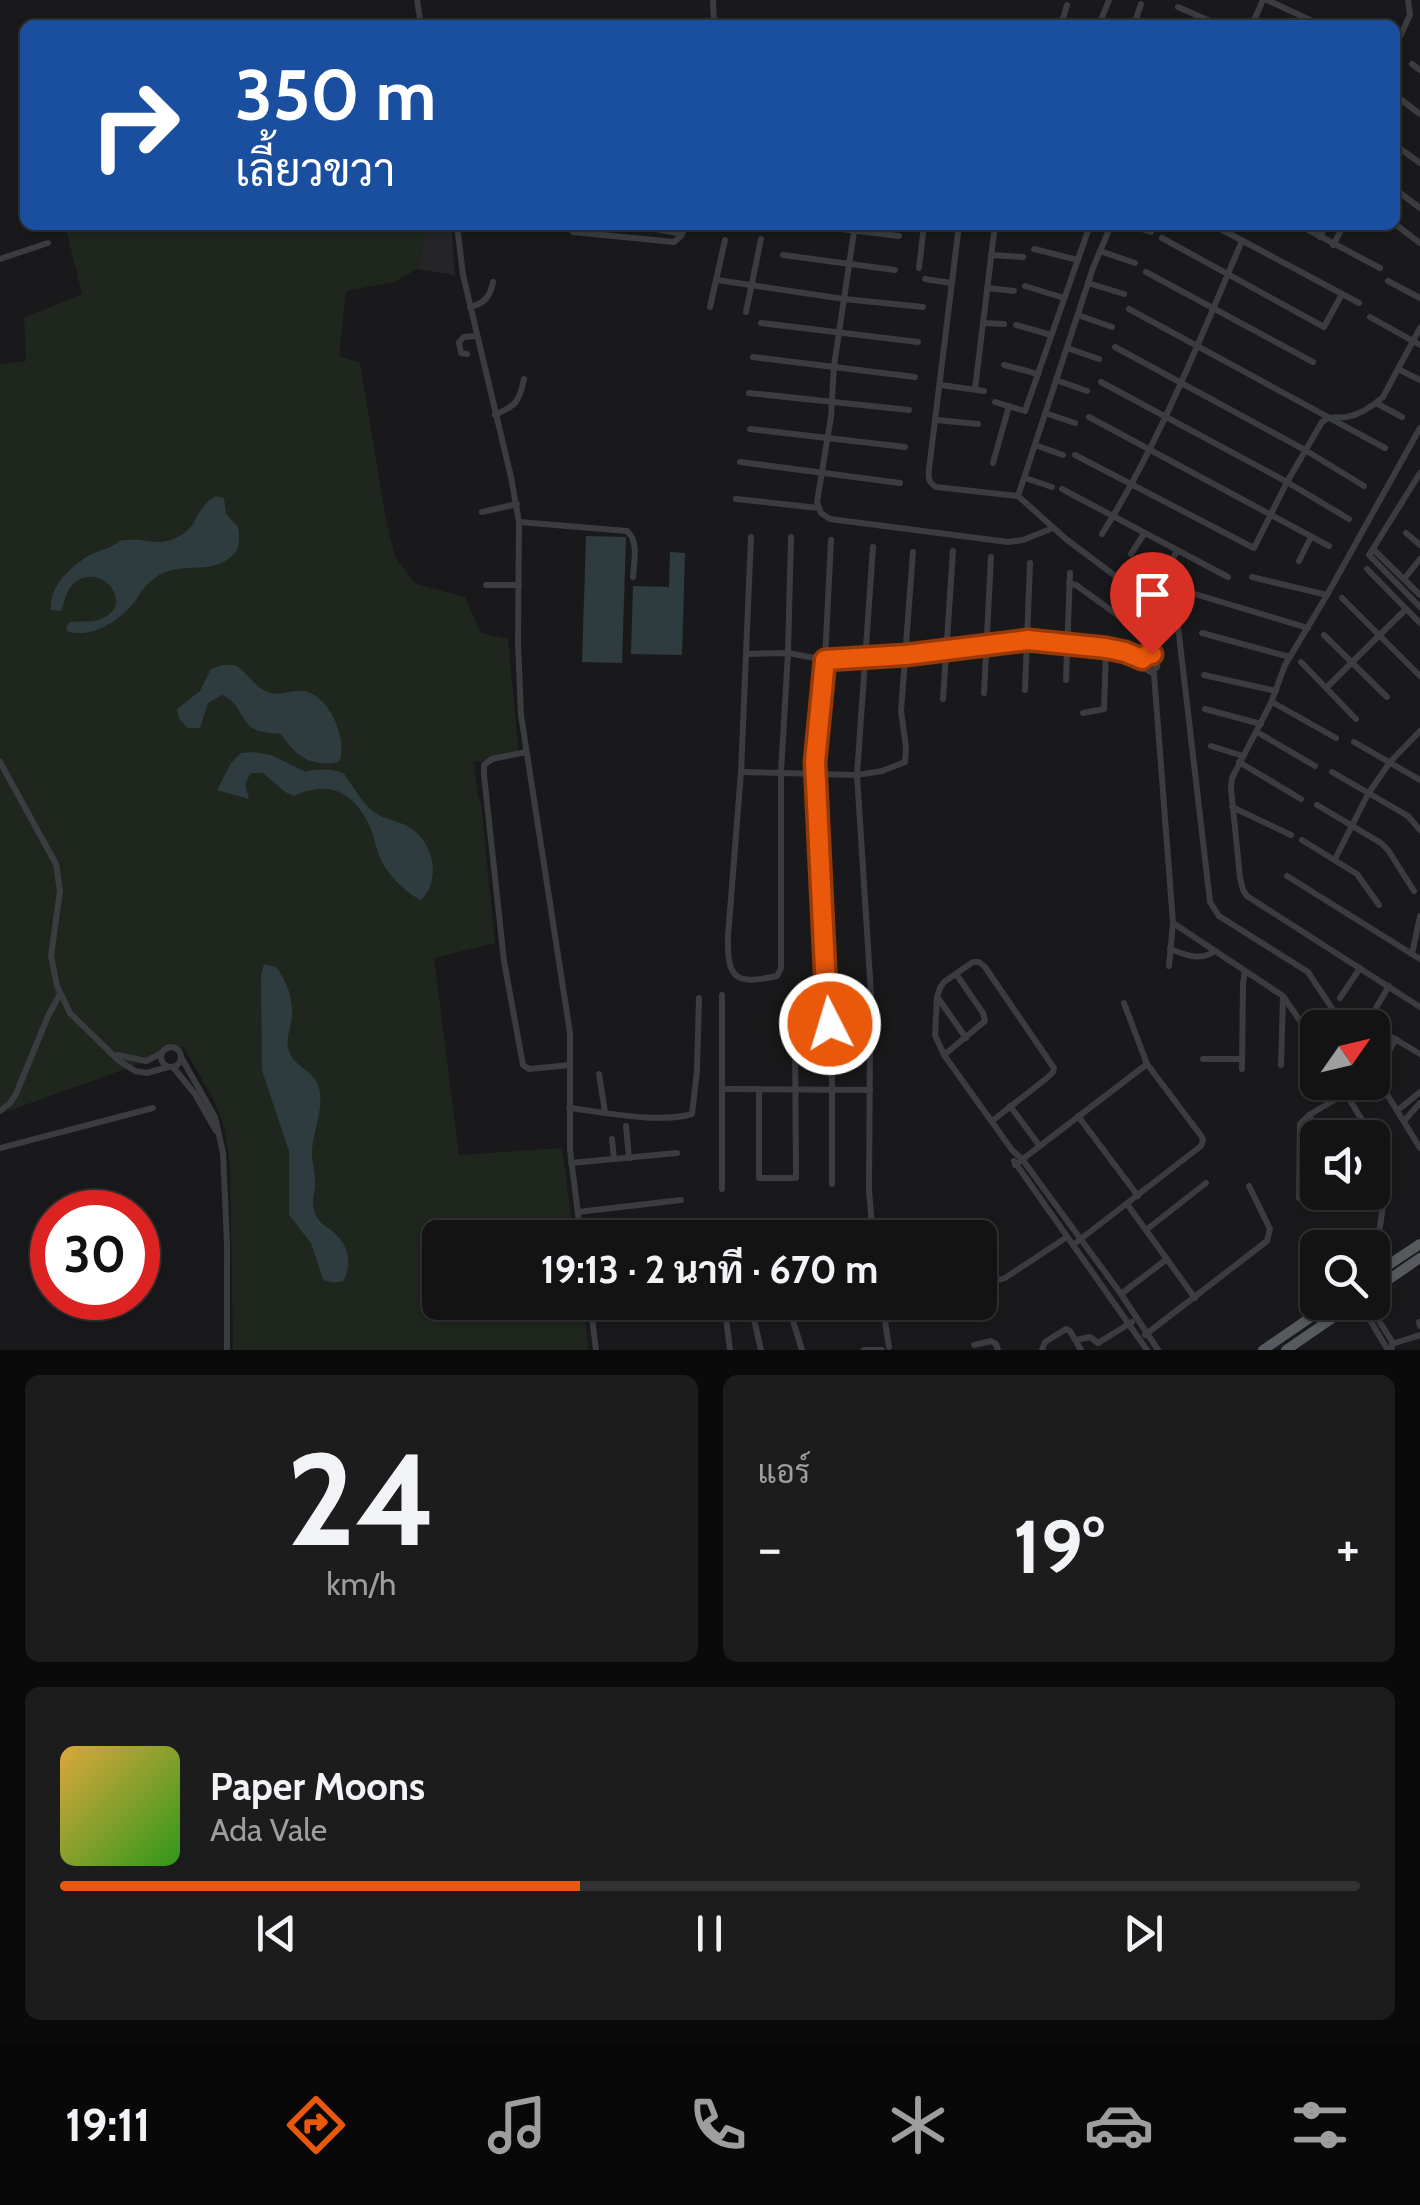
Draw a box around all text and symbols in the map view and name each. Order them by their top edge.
text: 350 m [235,52,436,138]
icon: right [70,60,200,190]
text: เลี้ยวขวา [235,143,395,197]
pin [1110,552,1195,655]
icon: arrive [1125,567,1180,622]
position arrow [778,972,882,1076]
north arrow [1300,1010,1390,1100]
map controls [1300,1010,1390,1320]
button: sound [1300,1120,1390,1210]
speed limit sign: 30 [30,1190,160,1320]
button: search [1300,1230,1390,1320]
text: 19:13 · 2 นาที · 670 m [541,1246,878,1293]
text: 24 [286,1420,436,1578]
text: แอร์ [758,1452,810,1491]
text: 19° [1013,1501,1105,1592]
text: − [758,1514,782,1581]
text: + [1336,1514,1360,1581]
text: km/h [326,1564,396,1603]
text: Paper Moons [210,1763,425,1810]
text: Ada Vale [210,1810,327,1849]
icon: previous [249,1906,304,1961]
icon: pause [682,1906,737,1961]
icon: next [1116,1906,1171,1961]
icon: directions [281,2090,351,2160]
icon: music [482,2090,552,2160]
icon: phone [683,2090,753,2160]
icon: climate [883,2090,953,2160]
icon: car [1084,2090,1154,2160]
icon: filters [1285,2090,1355,2160]
text: 19:11 [65,2098,150,2152]

